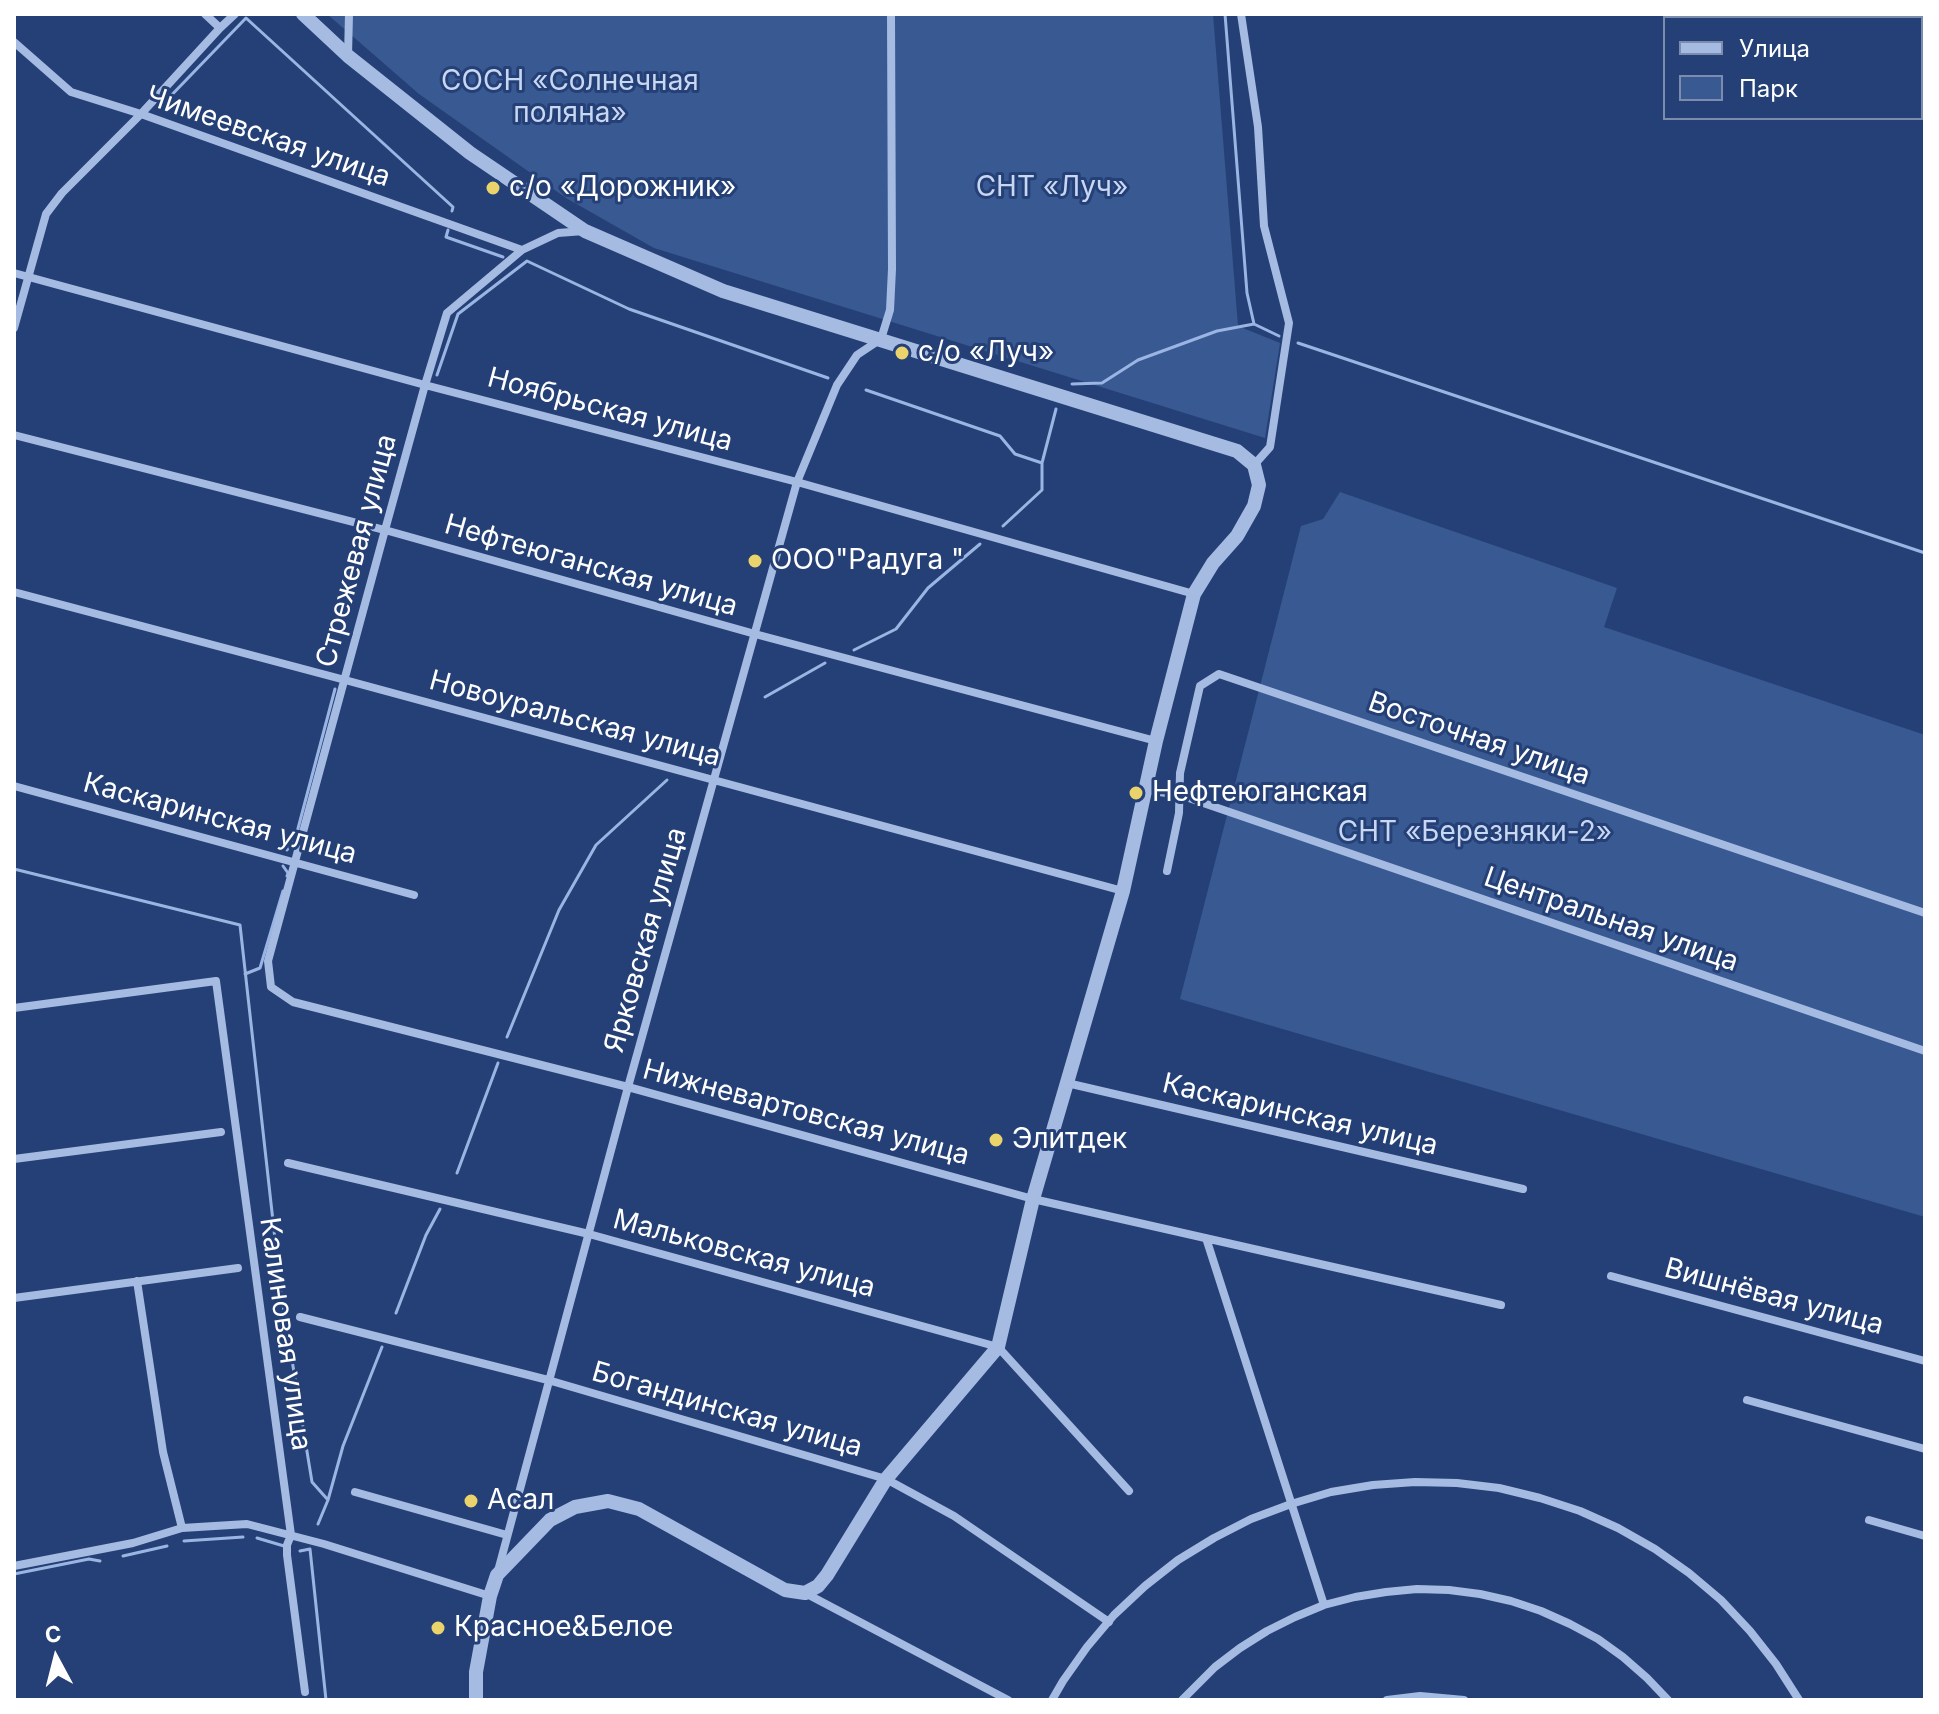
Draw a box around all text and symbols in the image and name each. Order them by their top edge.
legend [1663,16,1923,120]
text: Улица [1739,34,1810,63]
park label: СОСН «Солнечная поляна» [441,65,699,131]
text: Парк [1739,74,1798,103]
street label: Чимеевская улица [141,79,395,195]
place label: с/о «Дорожник» [509,171,736,205]
park label: СНТ «Луч» [976,171,1128,205]
marker: с/о «Дорожник» [484,179,502,197]
place label: с/о «Луч» [918,336,1054,370]
marker: с/о «Луч» [893,344,911,362]
street label: Ноябрьская улица [484,361,736,459]
street label: Стрежевая улица [310,431,404,671]
street label: Нефтеюганская улица [441,508,741,624]
place label: ООО"Радуга " [771,544,964,578]
marker: ООО"Радуга " [746,552,764,570]
street label: Новоуральская улица [426,664,724,774]
street label: Восточная улица [1364,685,1594,793]
street label: Каскаринская улица [80,766,360,872]
place label: Нефтеюганская [1152,776,1368,810]
marker: Нефтеюганская [1127,784,1145,802]
park label: СНТ «Березняки-2» [1338,816,1612,850]
street label: Ярковская улица [598,824,694,1056]
street label: Центральная улица [1479,861,1743,979]
street label: Нижневартовская улица [639,1053,973,1173]
street label: Каскаринская улица [1159,1067,1441,1163]
place label: Элитдек [1012,1123,1127,1157]
marker: Элитдек [987,1131,1005,1149]
street label: Мальковская улица [609,1203,879,1305]
street label: Калиновая улица [252,1215,318,1453]
street label: Вишнёвая улица [1661,1252,1887,1342]
street label: Богандинская улица [588,1355,866,1465]
place label: Асал [487,1484,554,1518]
marker: Асал [462,1492,480,1510]
place label: Красное&Белое [454,1611,673,1645]
north arrow [16,1618,96,1698]
marker: Красное&Белое [429,1619,447,1637]
text: С [43,1620,63,1648]

